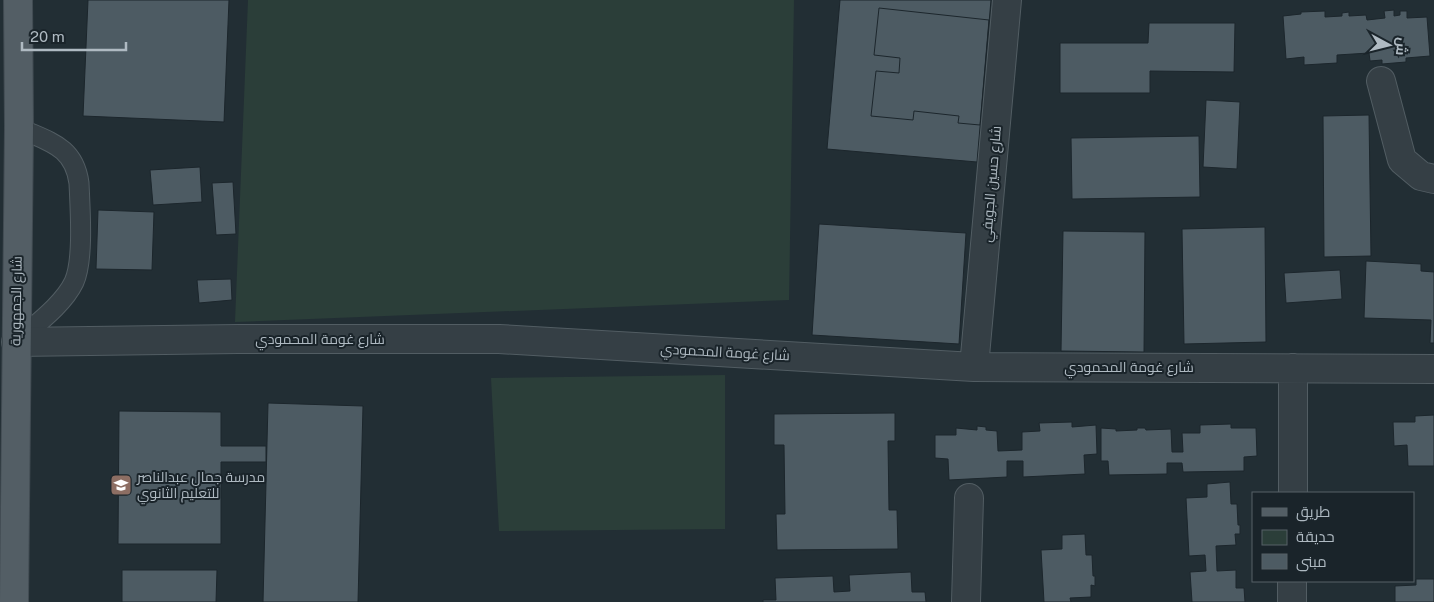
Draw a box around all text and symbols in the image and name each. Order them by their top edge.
scale bar [22,20,126,52]
north arrow [1364,20,1414,70]
text: 20 m [30,28,65,45]
text: ش [1392,37,1411,57]
street label: شارع حسين الجويفي [978,125,1008,243]
street label: شارع الجمهورية [7,256,26,346]
street label: شارع غومة المحمودي [255,331,385,351]
street label: شارع غومة المحمودي [660,341,790,367]
street label: شارع غومة المحمودي [1064,359,1194,379]
place label: مدرسة جمال عبدالناصر للتعليم الثانوي [136,469,265,505]
school or university icon: مدرسة جمال عبدالناصر للتعليم الثانوي [109,473,133,497]
legend [1252,492,1414,582]
text: طريق [1296,503,1330,522]
text: حديقة [1296,528,1335,545]
text: مبنى [1296,553,1327,572]

